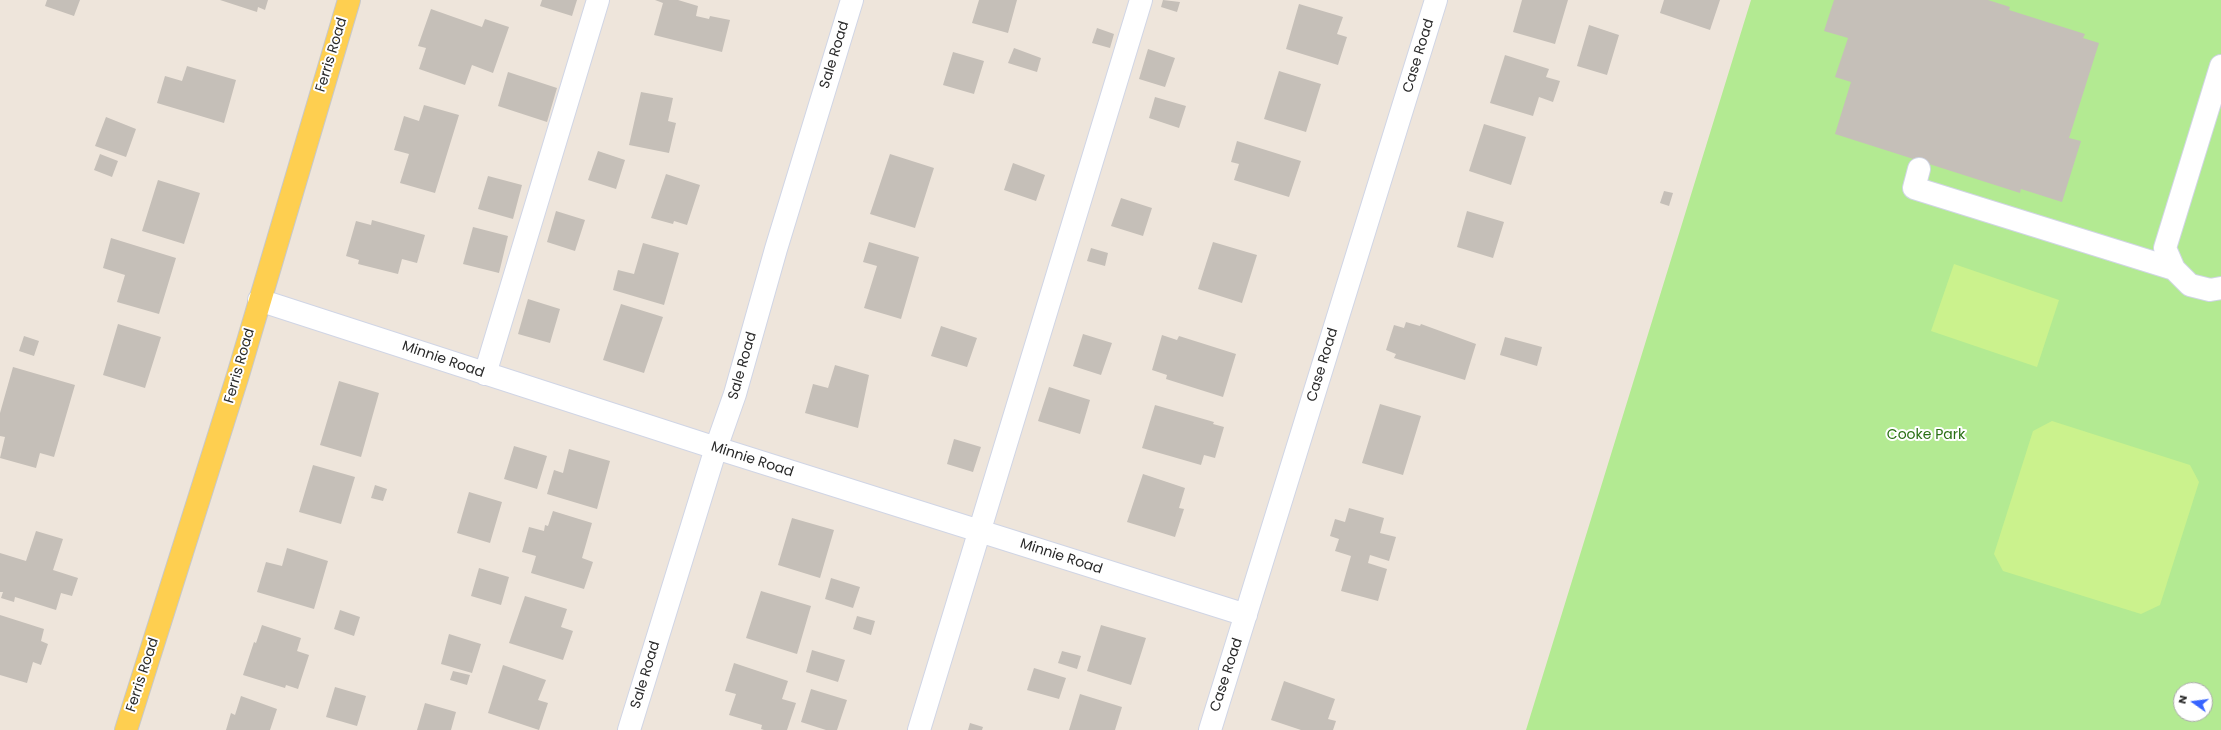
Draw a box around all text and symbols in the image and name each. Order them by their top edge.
street label: Ferris Road [313,16,351,94]
street label: Case Road [1400,17,1438,95]
street label: Sale Road [817,19,853,91]
street label: Case Road [1304,326,1342,404]
street label: Ferris Road [221,327,259,405]
street label: Sale Road [725,330,761,402]
street label: Minnie Road [400,338,486,382]
park label: Cooke Park [1887,427,1965,443]
street label: Minnie Road [709,439,795,481]
street label: Minnie Road [1018,536,1104,578]
street label: Ferris Road [123,636,163,714]
street label: Case Road [1207,636,1247,714]
street label: Sale Road [628,639,664,711]
north arrow [2173,682,2213,722]
text: N [2174,693,2191,705]

